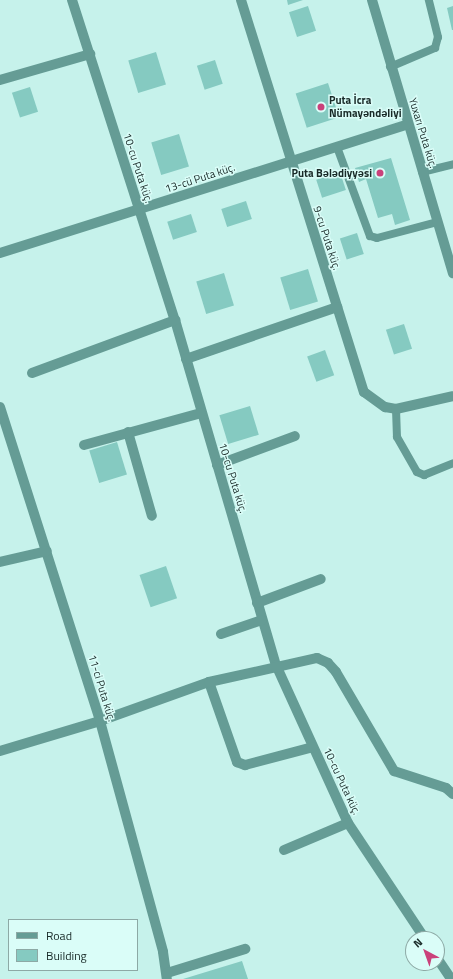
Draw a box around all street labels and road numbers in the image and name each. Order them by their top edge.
street label: Yuxarı Puta küç. [406,96,440,170]
street label: 10-cu Puta küç. [121,131,155,205]
street label: 13-cü Puta küç. [163,161,237,195]
street label: 9-cu Puta küç. [310,204,344,272]
street label: 10-cu Puta küç. [216,441,250,515]
street label: 11-ci Puta küç. [86,653,118,723]
street label: 10-cu Puta küç. [321,745,363,817]

